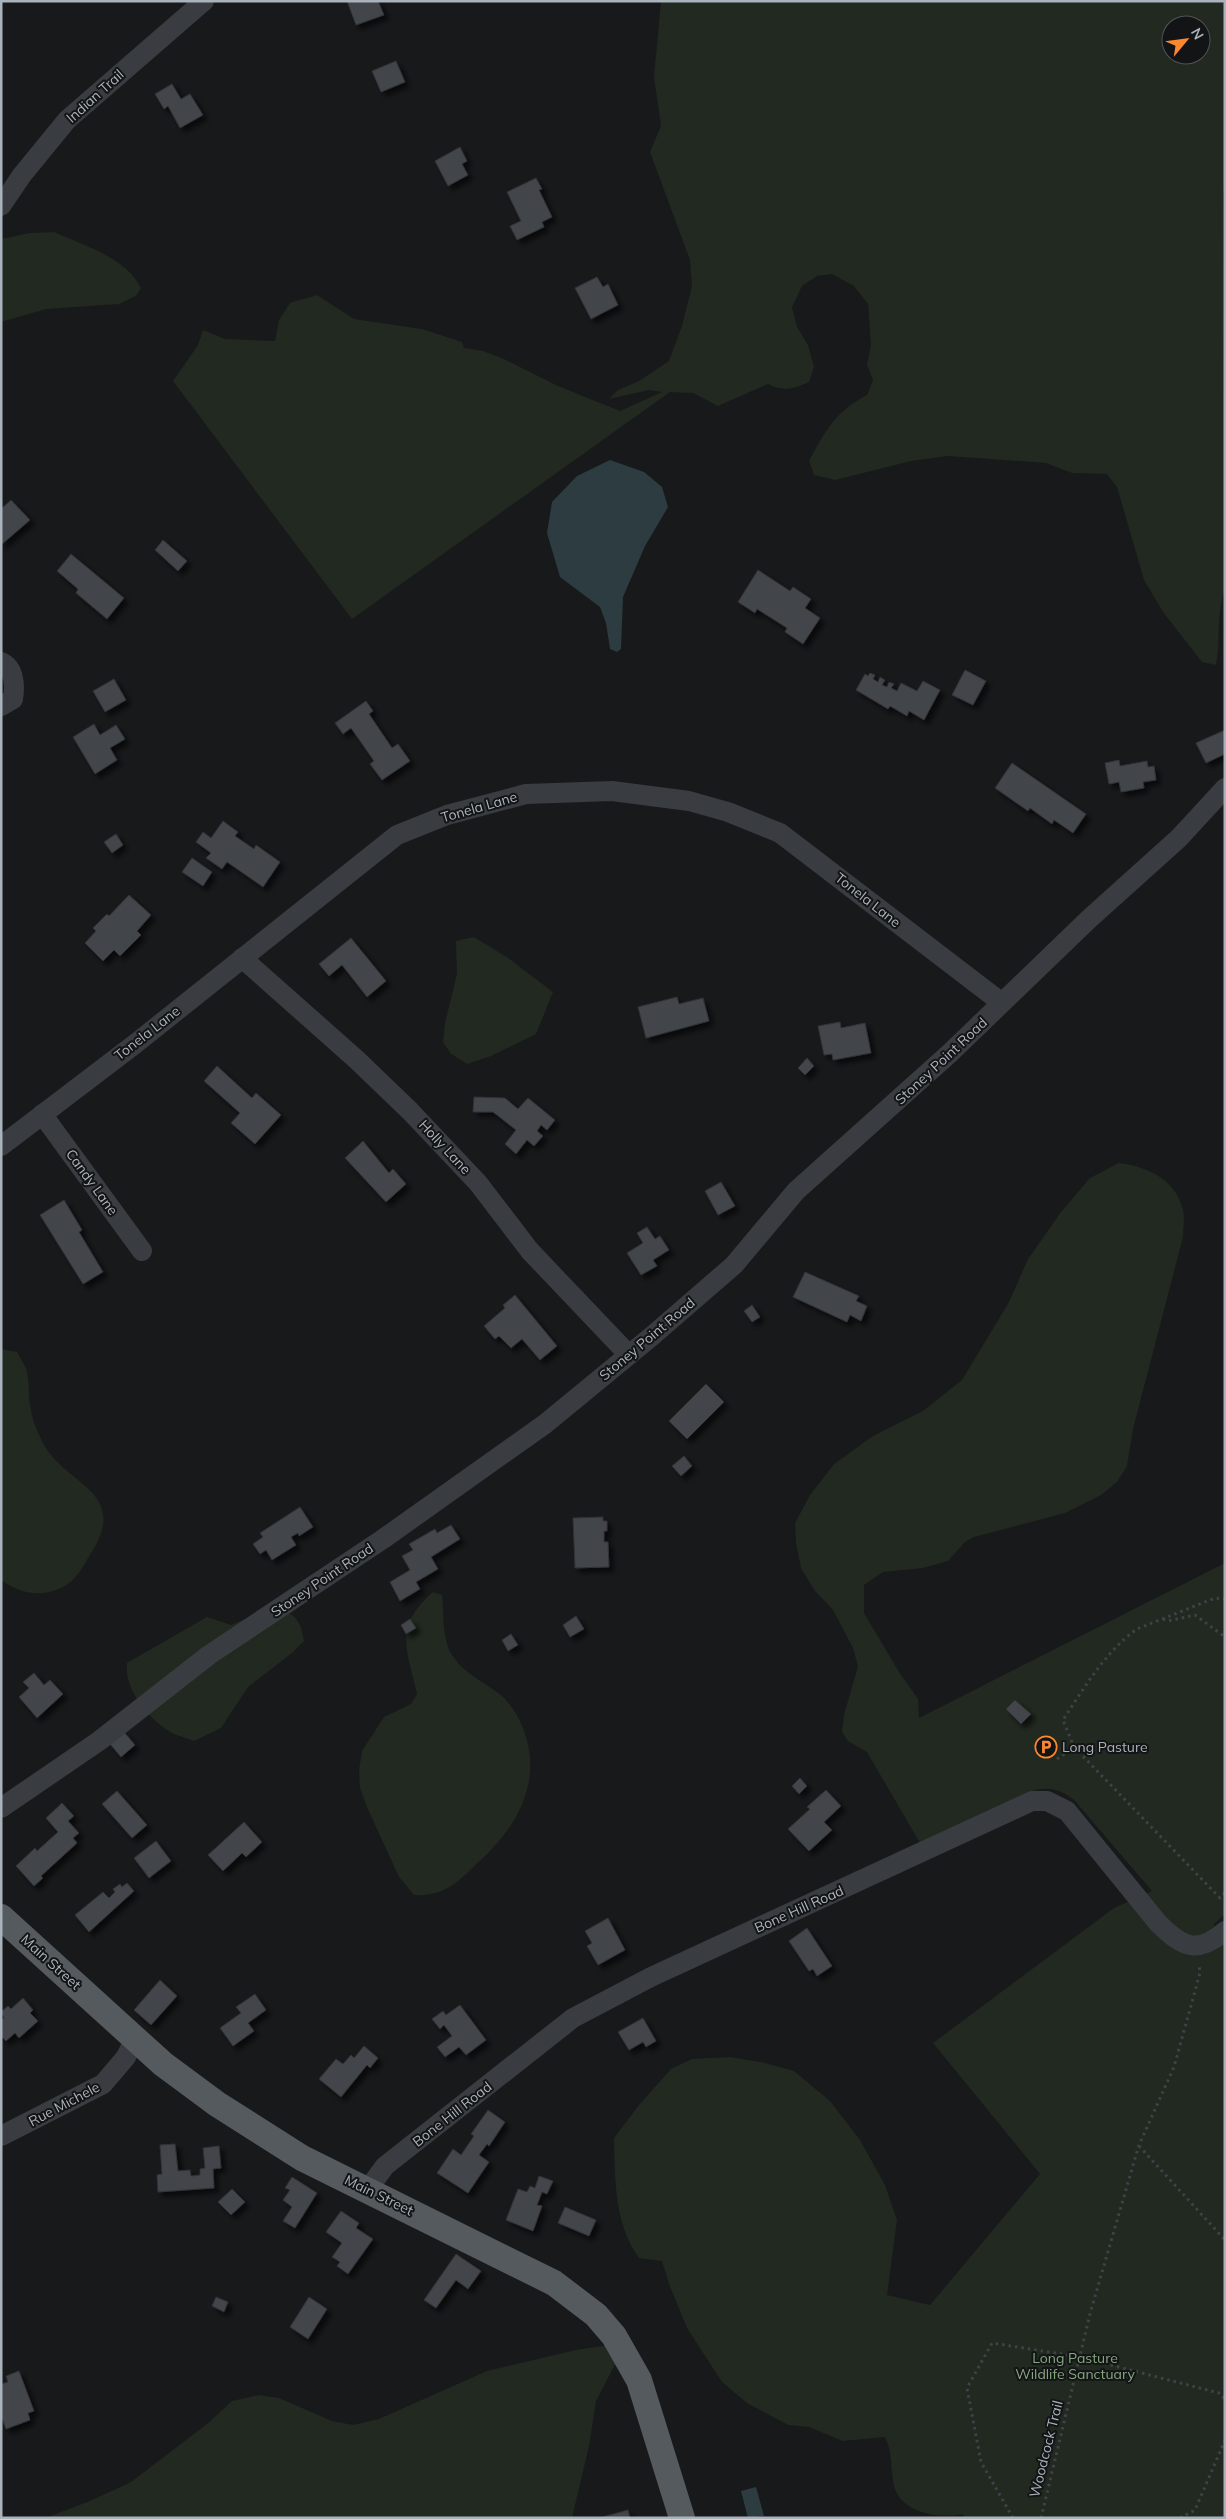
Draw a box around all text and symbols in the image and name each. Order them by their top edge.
north arrow [1161,15,1211,65]
text: N [1187,25,1208,43]
street label: Indian Trail [62,65,128,127]
street label: Tonela Lane [439,788,519,826]
street label: Tonela Lane [832,869,904,931]
street label: Tonela Lane [111,1002,183,1064]
street label: Stoney Point Road [891,1014,991,1108]
street label: Holly Lane [415,1116,475,1178]
street label: Candy Lane [62,1145,122,1219]
street label: Stoney Point Road [595,1294,699,1384]
street label: Stoney Point Road [267,1539,377,1621]
parking icon: Long Pasture [1034,1735,1058,1759]
place label: Long Pasture [1062,1738,1148,1756]
street label: Bone Hill Road [752,1881,846,1937]
street label: Main Street [17,1930,85,1994]
street label: Bone Hill Road [409,2077,495,2151]
street label: Rue Michele [25,2078,103,2130]
street label: Main Street [342,2171,416,2219]
park label: Long Pasture Wildlife Sanctuary [1015,2349,1135,2383]
street label: Woodcock Trail [1025,2399,1067,2499]

